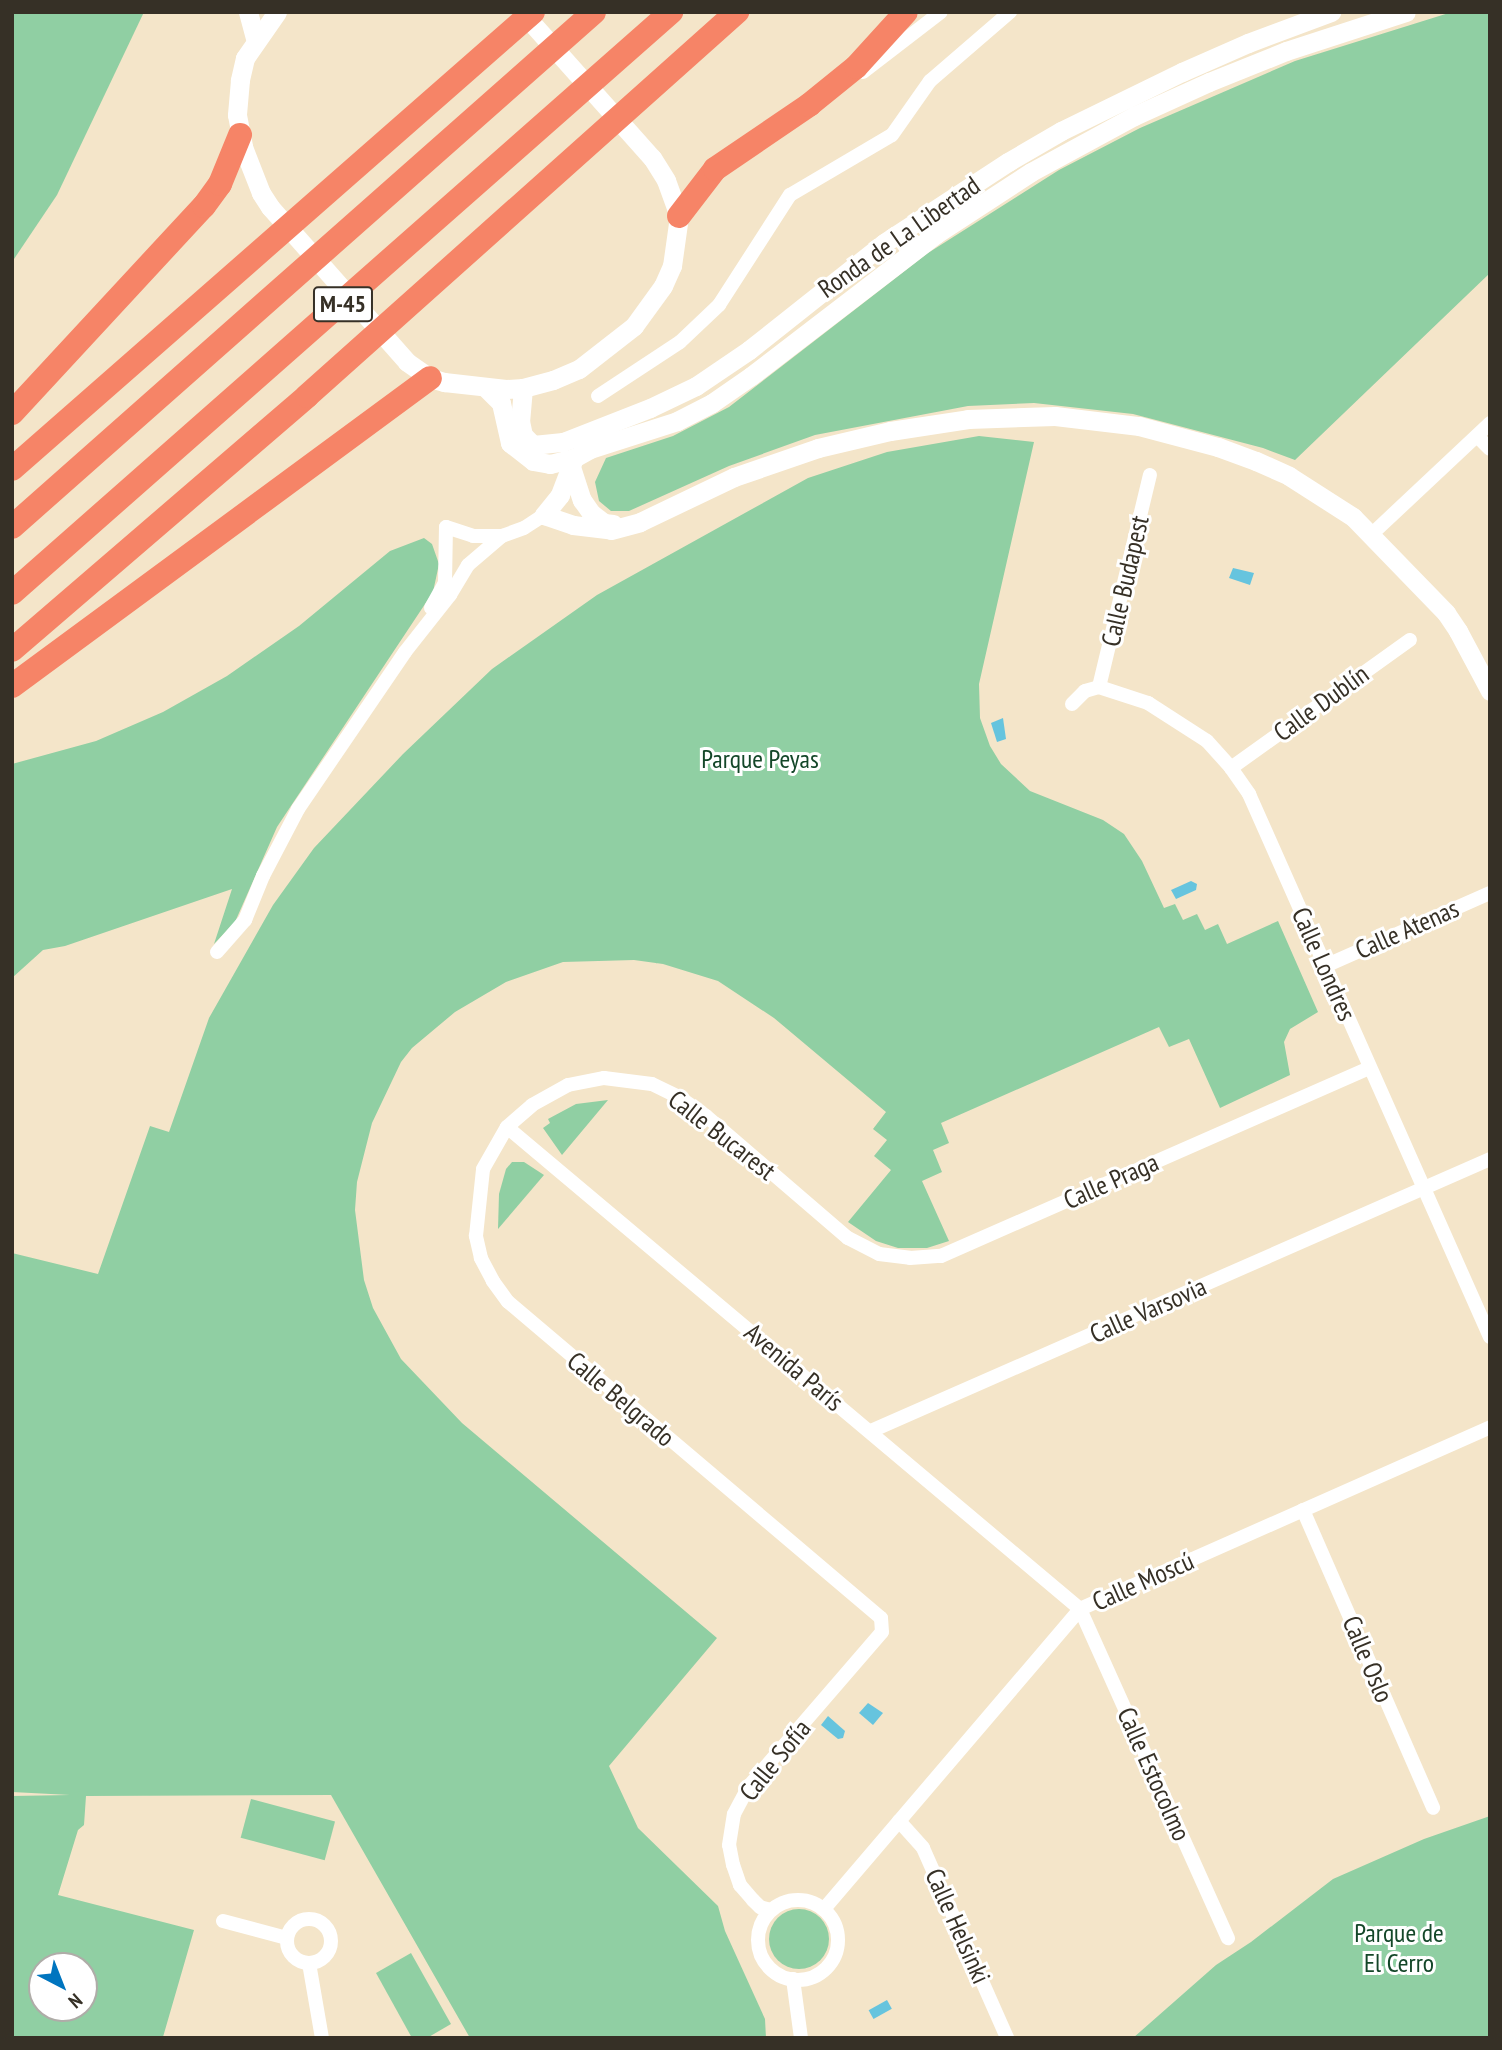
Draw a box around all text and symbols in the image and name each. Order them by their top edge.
street label: Ronda de La Libertad [812,170,986,304]
road number: M-45 [312,284,374,324]
street label: Calle Budapest [1095,512,1155,650]
street label: Calle Dublín [1267,658,1375,748]
park label: Parque Peyas [701,743,819,775]
street label: Calle Atenas [1350,892,1464,966]
street label: Calle Londres [1285,903,1363,1025]
street label: Calle Bucarest [662,1084,782,1186]
street label: Calle Praga [1059,1146,1163,1216]
street label: Calle Varsovia [1085,1270,1211,1350]
street label: Avenida París [738,1317,850,1417]
street label: Calle Belgrado [561,1345,681,1453]
street label: Calle Moscú [1088,1545,1198,1617]
street label: Calle Oslo [1336,1611,1400,1707]
street label: Calle Estocolmo [1111,1702,1197,1846]
street label: Calle Sofía [733,1713,817,1807]
street label: Calle Helsinki [919,1864,997,1988]
park label: Parque de El Cerro [1354,1917,1444,1979]
north arrow [28,1952,98,2022]
text: N [64,1989,88,2013]

